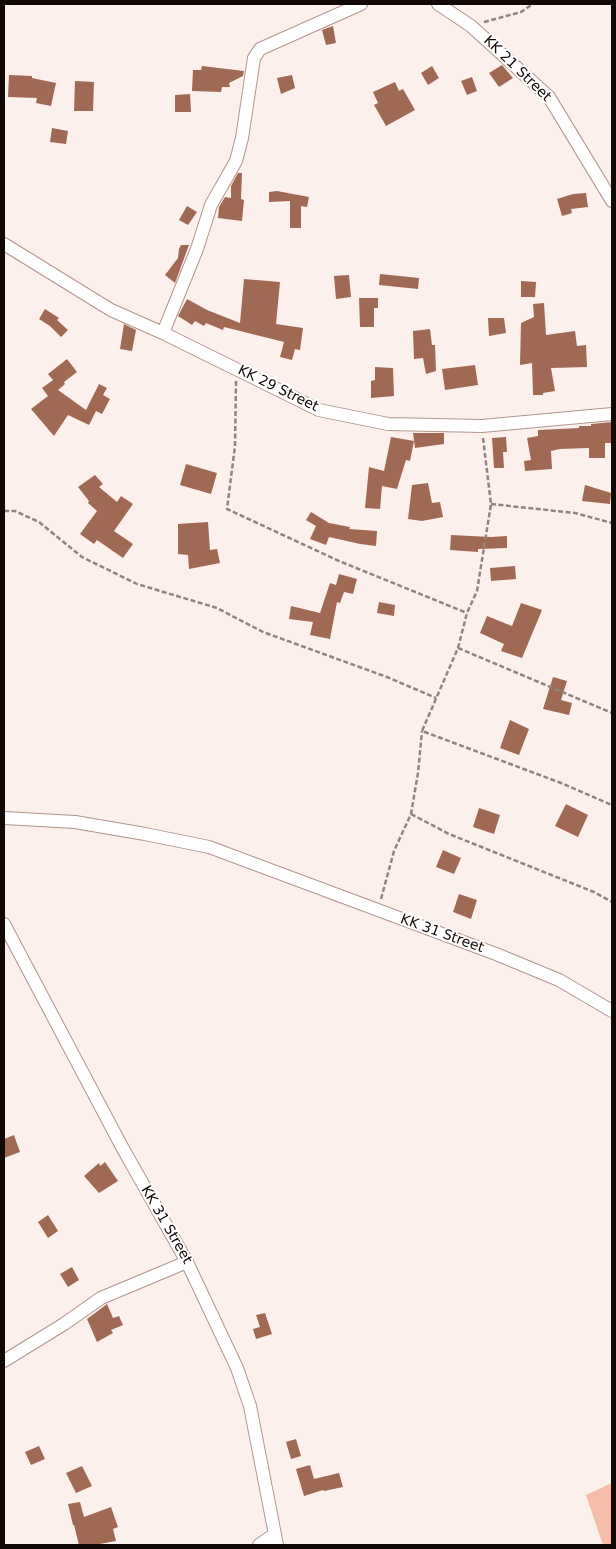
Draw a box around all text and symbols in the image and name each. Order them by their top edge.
street label: KK 21 Street [480,33,554,105]
street label: KK 29 Street [235,362,321,416]
street label: KK 31 Street [398,911,486,957]
street label: KK 31 Street [137,1183,195,1267]

